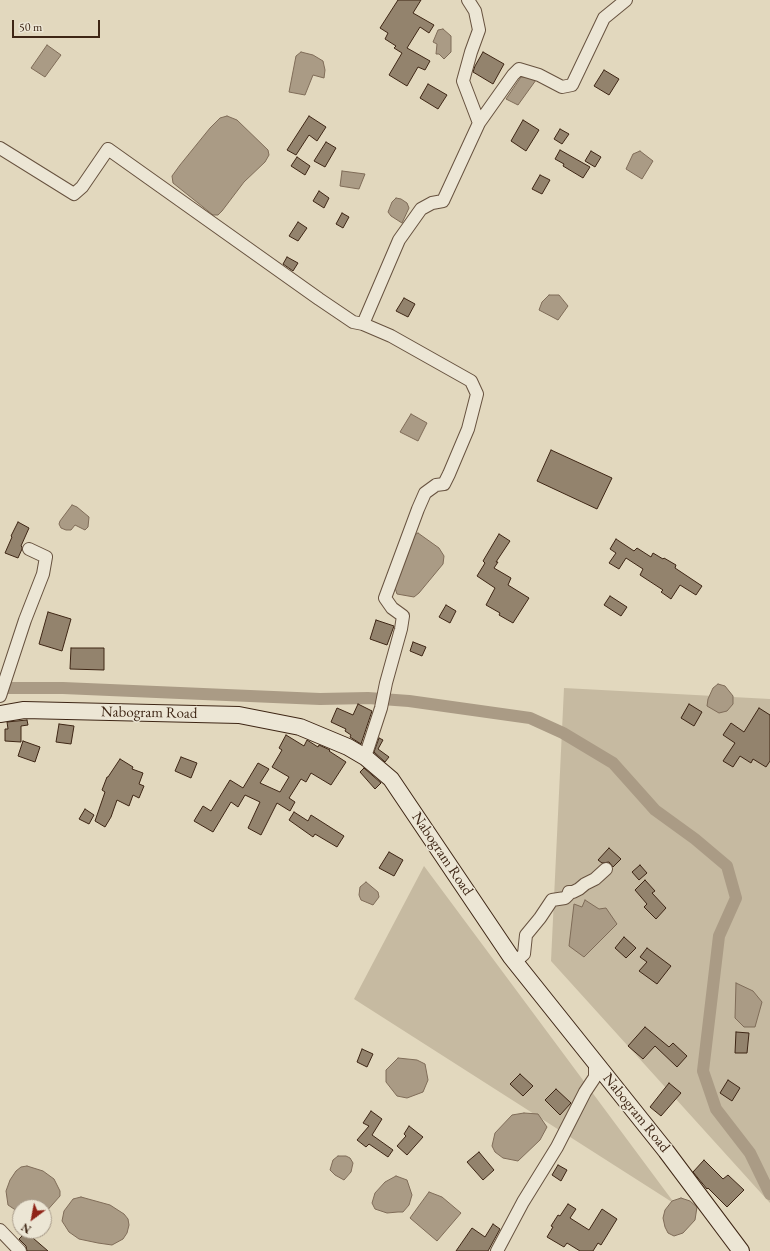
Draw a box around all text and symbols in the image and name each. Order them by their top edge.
scale bar [14,12,102,38]
text: 50 m [19,19,42,35]
street label: Nabogram Road [101,703,197,723]
street label: Nabogram Road [408,809,476,899]
street label: Nabogram Road [599,1070,673,1156]
north arrow [12,1199,52,1239]
text: N [19,1220,34,1237]

